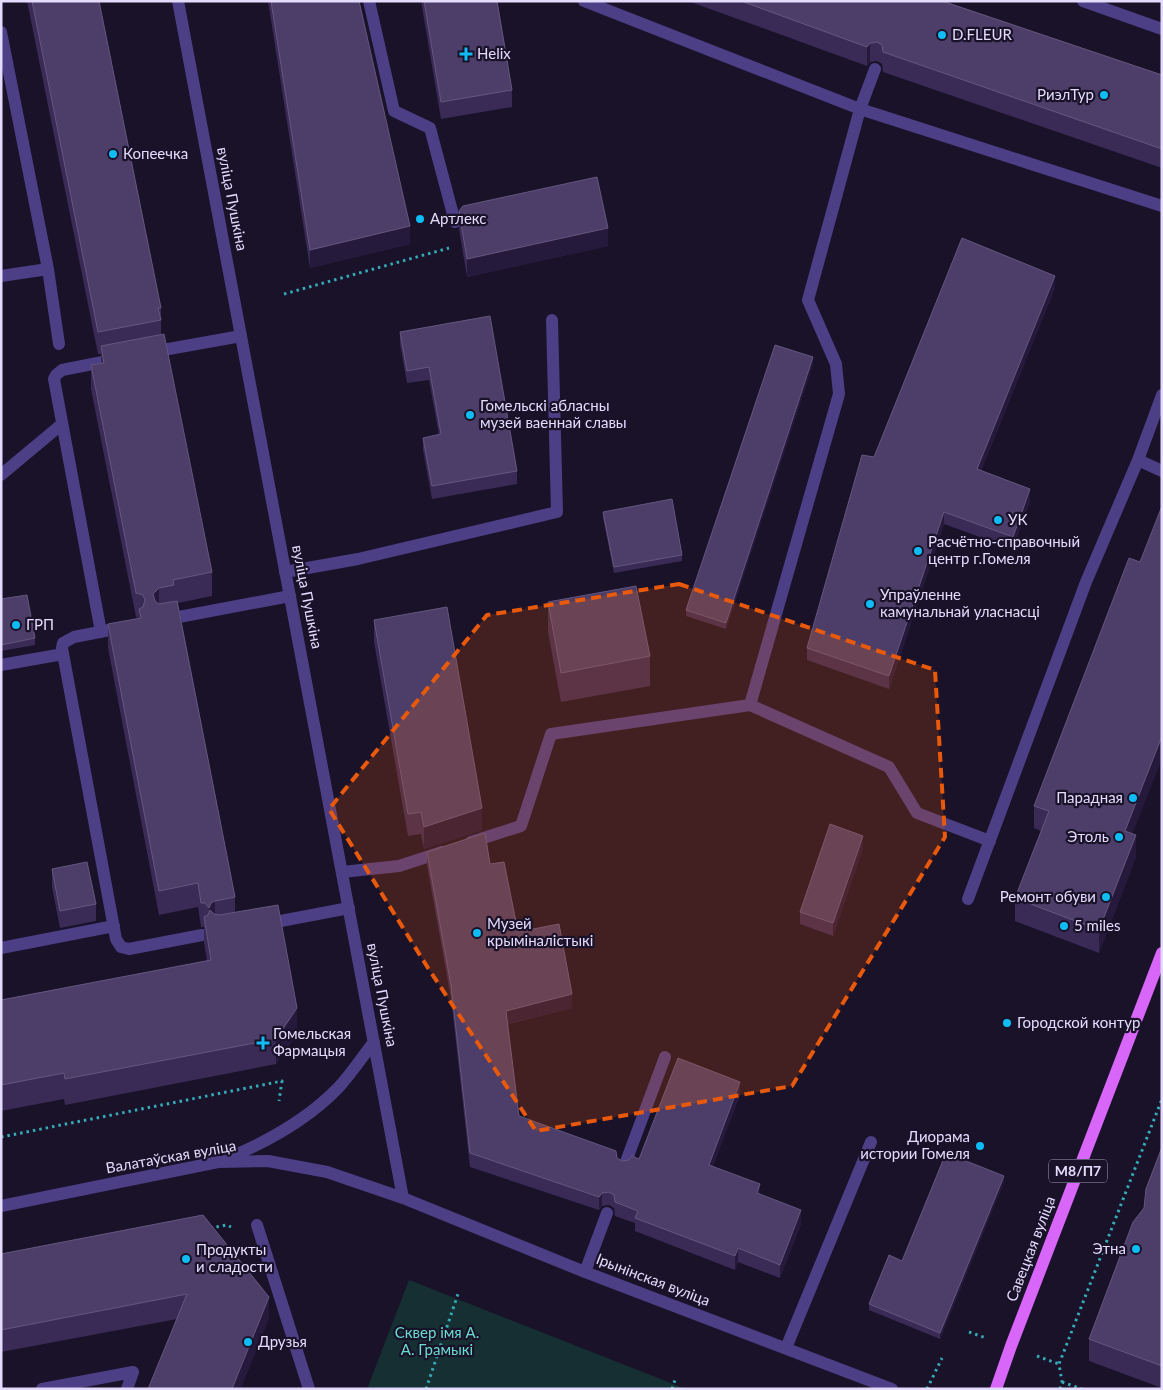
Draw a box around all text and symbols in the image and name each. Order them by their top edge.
place label: D.FLEUR [952,25,1012,43]
marker: D.FLEUR [936,29,948,41]
place label: Helix [477,44,511,62]
marker: Helix [459,47,473,61]
place label: РиэлТур [1037,85,1094,103]
marker: РиэлТур [1098,89,1110,101]
place label: Копеечка [123,144,188,162]
street label: вуліца Пушкіна [214,145,252,252]
marker: Копеечка [107,148,119,160]
place label: Артлекс [430,209,486,227]
marker: Артлекс [414,213,426,225]
place label: Гомельскі абласны музей ваеннай славы [480,396,627,431]
marker: Гомельскі абласны музей ваеннай славы [464,409,476,421]
place label: УК [1008,510,1027,528]
marker: УК [992,514,1004,526]
place label: Расчётно-справочный центр г.Гомеля [928,532,1080,567]
street label: вуліца Пушкіна [289,543,327,650]
marker: Расчётно-справочный центр г.Гомеля [912,545,924,557]
place label: Упраўленне камунальнай уласнасці [880,585,1040,620]
marker: Упраўленне камунальнай уласнасці [864,598,876,610]
place label: ГРП [26,615,54,633]
marker: ГРП [10,619,22,631]
place label: Парадная [1056,788,1123,806]
marker: Парадная [1127,792,1139,804]
place label: Этоль [1067,827,1109,845]
marker: Этоль [1113,831,1125,843]
place label: Ремонт обуви [1000,887,1096,905]
marker: Ремонт обуви [1100,891,1112,903]
place label: Музей крыміналістыкі [487,914,593,949]
place label: 5 miles [1074,916,1120,934]
marker: 5 miles [1058,920,1070,932]
marker: Музей крыміналістыкі [471,927,483,939]
street label: вуліца Пушкіна [364,941,402,1048]
place label: Городской контур [1017,1013,1140,1031]
marker: Городской контур [1001,1017,1013,1029]
place label: Гомельская Фармацыя [273,1024,351,1059]
marker: Гомельская Фармацыя [257,1037,269,1049]
place label: Диорама истории Гомеля [860,1127,970,1162]
street label: Валатаўская вуліца [104,1136,237,1176]
marker: Диорама истории Гомеля [974,1140,986,1152]
road number: М8/П7 [1049,1160,1107,1182]
street label: Савецкая вуліца [1002,1193,1058,1304]
place label: Этна [1092,1239,1126,1257]
place label: Продукты и сладости [196,1240,273,1275]
marker: Этна [1130,1243,1142,1255]
street label: Ірынінская вуліца [594,1249,713,1309]
marker: Продукты и сладости [180,1253,192,1265]
park label: Сквер імя А. А. Грамыкі [395,1323,479,1358]
place label: Друзья [258,1332,307,1350]
marker: Друзья [242,1336,254,1348]

